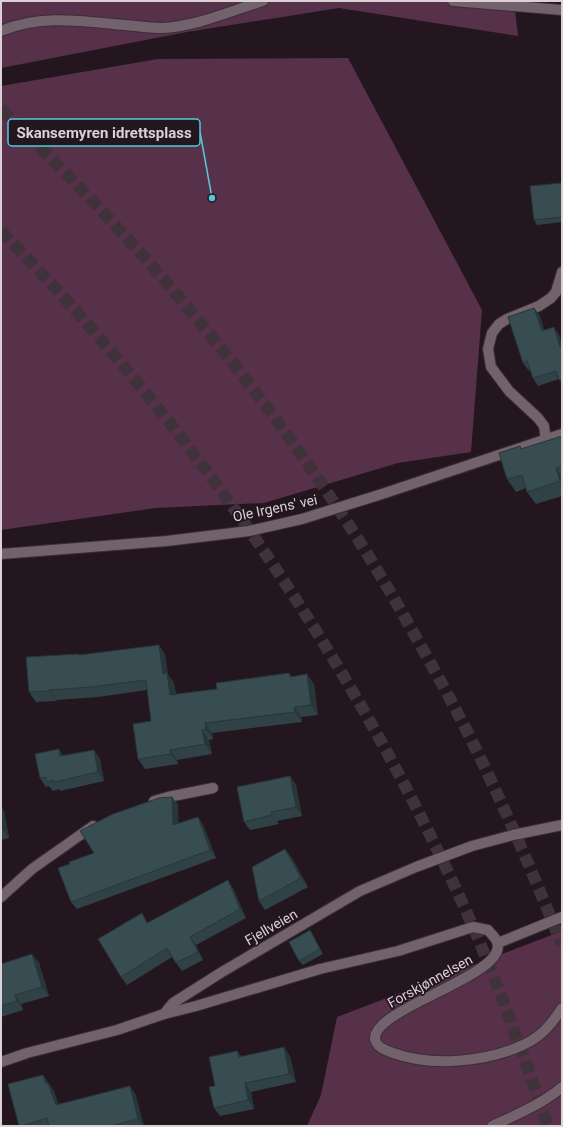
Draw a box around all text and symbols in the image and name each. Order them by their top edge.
callout: Skansemyren idrettsplass [8,119,200,146]
text: Skansemyren idrettsplass [16,124,192,142]
street label: Ole Irgens' vei [231,491,319,525]
street label: Fjellveien [242,906,300,948]
street label: Forskjønnelsen [385,951,475,1011]

